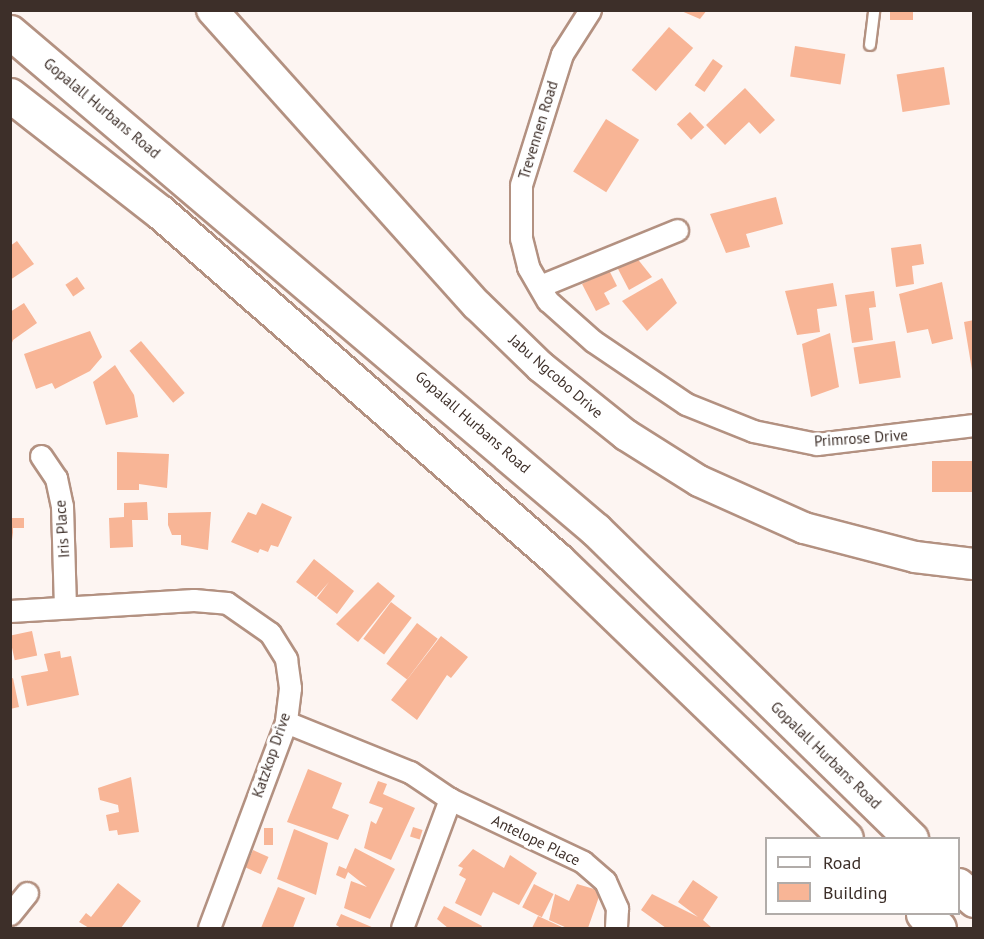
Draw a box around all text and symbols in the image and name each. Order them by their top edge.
street label: Gopalall Hurbans Road [40,54,164,162]
street label: Trevennen Road [515,79,561,181]
street label: Jabu Ngcobo Drive [505,330,607,422]
street label: Gopalall Hurbans Road [412,367,534,477]
street label: Primrose Drive [814,426,908,450]
street label: Iris Place [51,499,73,559]
street label: Gopalall Hurbans Road [767,698,885,812]
street label: Katzkop Drive [248,710,294,800]
street label: Antelope Place [489,811,583,869]
legend [765,837,960,915]
text: Road [823,851,861,874]
text: Building [823,881,887,904]

